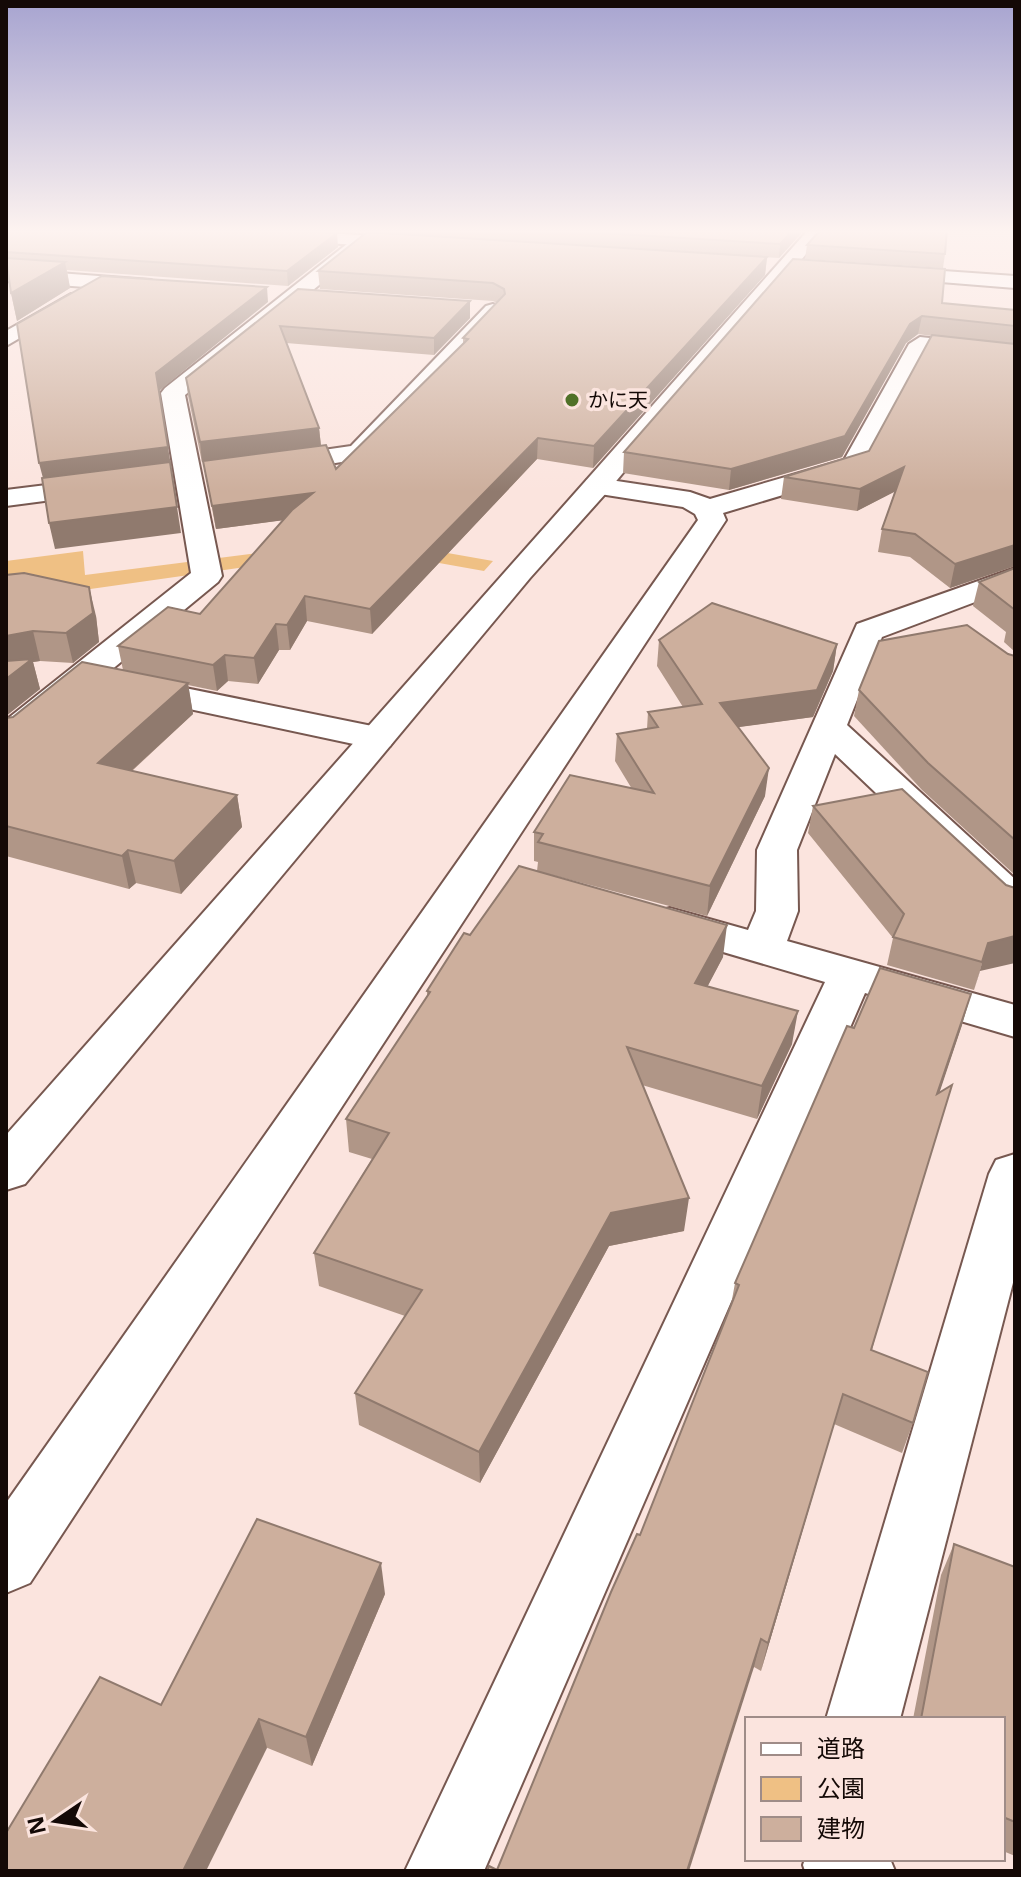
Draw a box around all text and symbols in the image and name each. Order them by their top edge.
place label: かに天 [588,386,648,413]
marker: かに天 [563,391,581,409]
legend [745,1717,1005,1861]
text: 道路 [817,1731,865,1764]
text: 公園 [817,1771,865,1804]
north arrow [16,1781,96,1861]
text: 建物 [817,1811,865,1844]
text: N [19,1814,52,1838]

